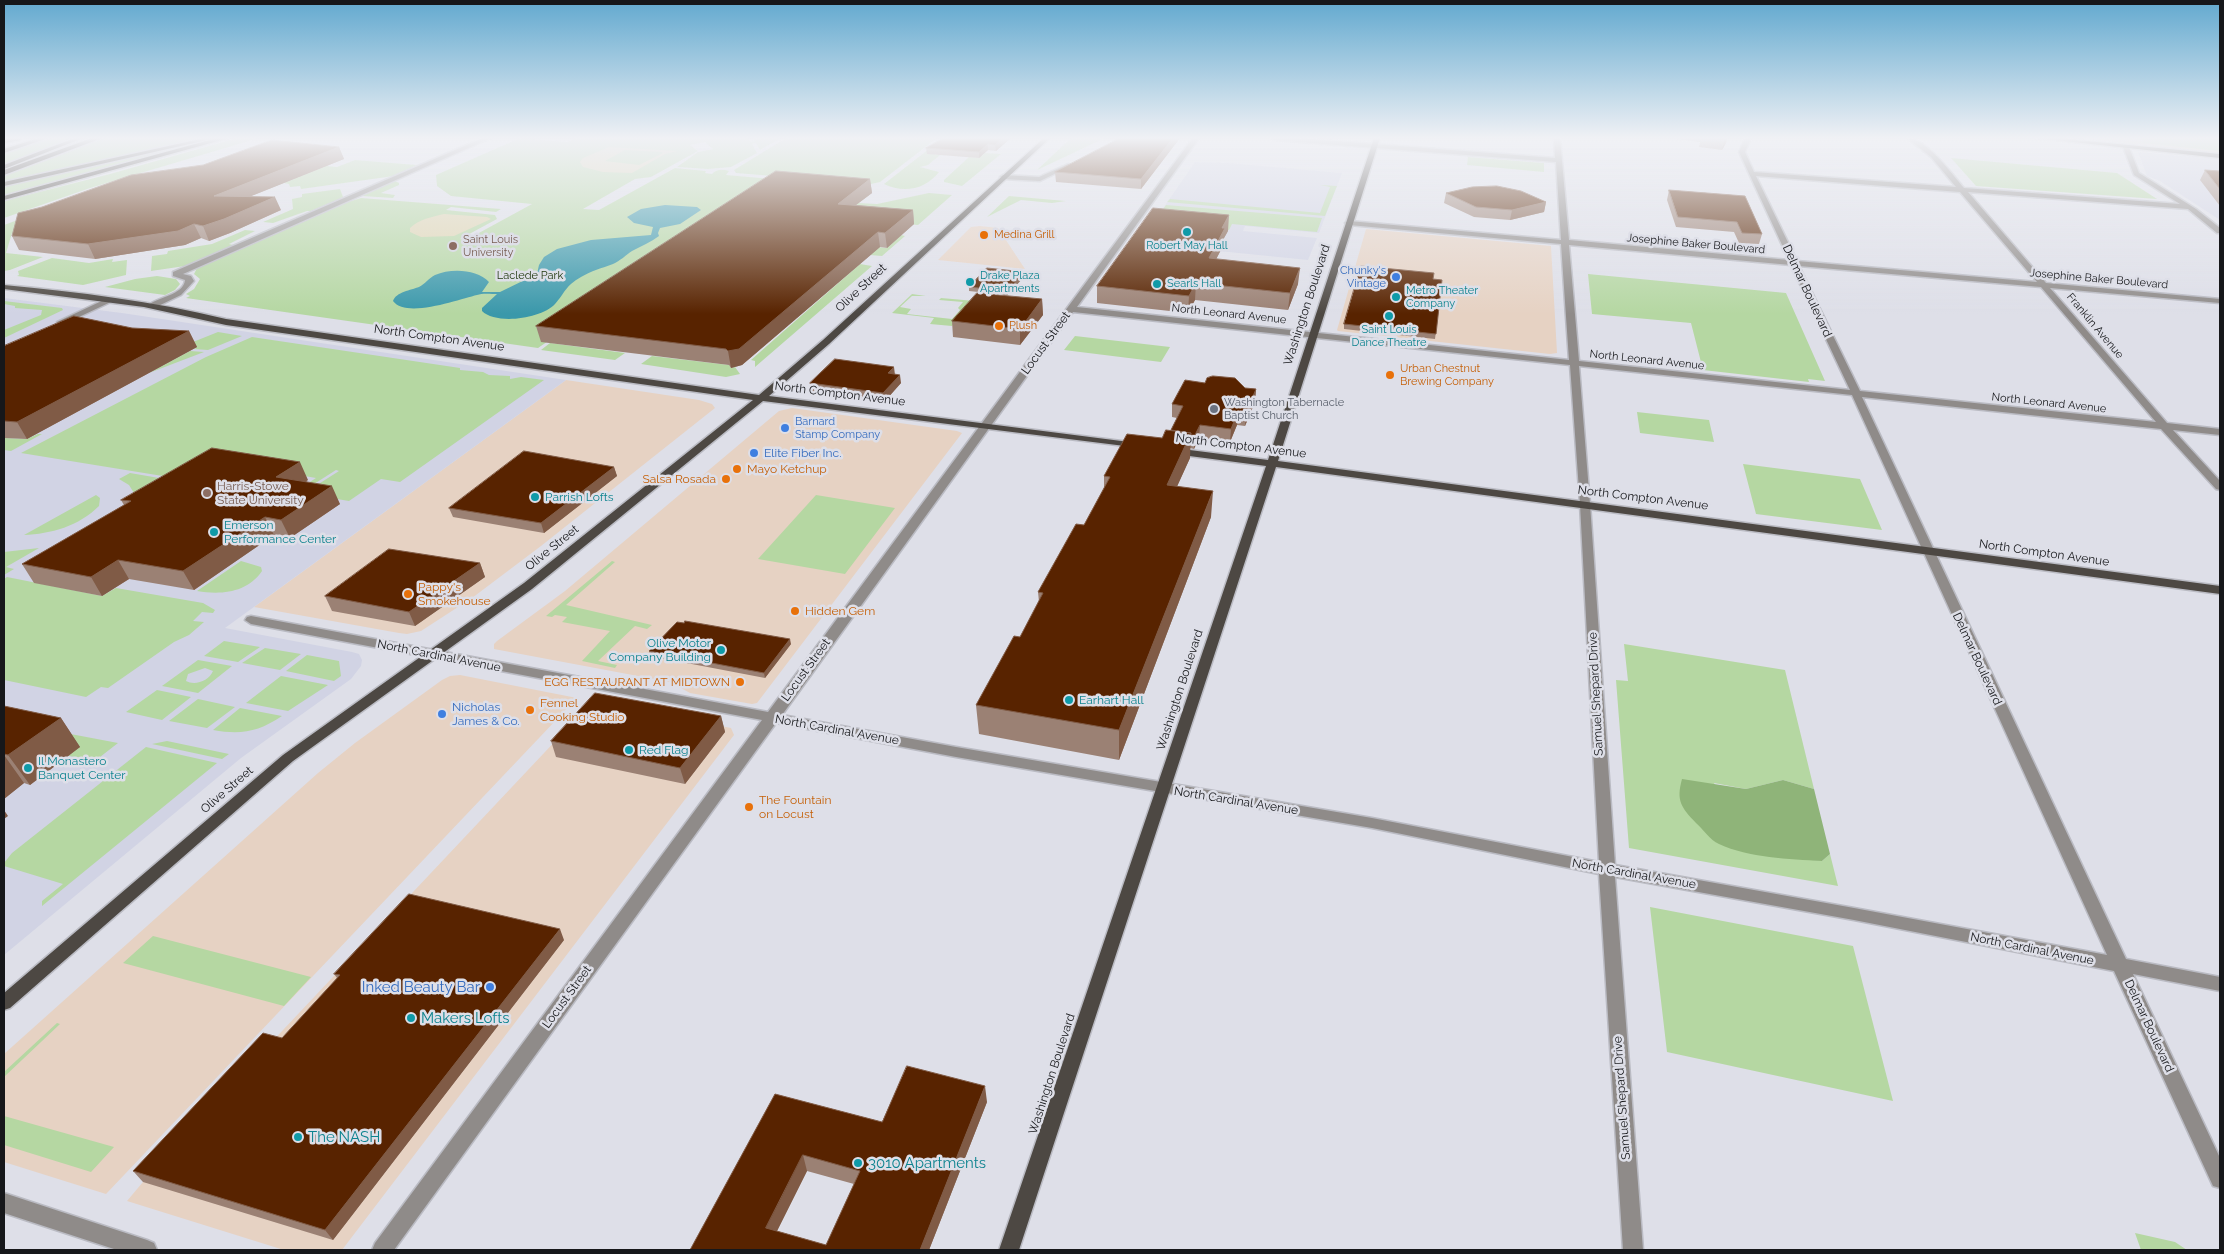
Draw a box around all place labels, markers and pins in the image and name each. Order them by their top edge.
marker: Robert May Hall [1181,226,1193,238]
place label: Medina Grill [994,228,1055,242]
marker: Medina Grill [978,229,990,241]
place label: Saint Louis University [463,233,518,259]
place label: Robert May Hall [1146,239,1228,253]
marker: Saint Louis University [447,240,459,252]
place label: Chunky's Vintage [1340,264,1386,290]
place label: Drake Plaza Apartments [980,269,1040,295]
marker: Chunky's Vintage [1390,271,1402,283]
marker: Drake Plaza Apartments [964,276,976,288]
place label: Searls Hall [1167,277,1221,291]
marker: Searls Hall [1151,278,1163,290]
place label: Metro Theater Company [1406,284,1478,310]
marker: Metro Theater Company [1390,291,1402,303]
marker: Saint Louis Dance Theatre [1383,310,1395,322]
place label: Plush [1009,319,1037,333]
marker: Plush [993,320,1005,332]
place label: Saint Louis Dance Theatre [1352,323,1426,349]
place label: Urban Chestnut Brewing Company [1400,362,1494,388]
marker: Urban Chestnut Brewing Company [1384,369,1396,381]
place label: Washington Tabernacle Baptist Church [1224,396,1344,422]
marker: Washington Tabernacle Baptist Church [1208,403,1220,415]
place label: Barnard Stamp Company [795,415,880,441]
marker: Barnard Stamp Company [779,422,791,434]
place label: Elite Fiber Inc. [764,446,841,460]
marker: Elite Fiber Inc. [748,447,760,459]
place label: Mayo Ketchup [747,462,827,476]
marker: Mayo Ketchup [731,463,743,475]
place label: Salsa Rosada [642,472,716,486]
marker: Salsa Rosada [720,473,732,485]
place label: Harris-Stowe State University [217,479,304,507]
marker: Harris-Stowe State University [201,487,213,499]
place label: Parrish Lofts [545,490,614,504]
marker: Parrish Lofts [529,491,541,503]
place label: Emerson Performance Center [224,518,336,546]
marker: Emerson Performance Center [208,526,220,538]
place label: Pappy's Smokehouse [418,580,491,608]
marker: Pappy's Smokehouse [402,588,414,600]
place label: Hidden Gem [805,604,875,618]
marker: Hidden Gem [789,605,801,617]
place label: Olive Motor Company Building [609,636,711,664]
marker: Olive Motor Company Building [715,644,727,656]
place label: EGG RESTAURANT AT MIDTOWN [544,675,730,689]
marker: EGG RESTAURANT AT MIDTOWN [734,676,746,688]
place label: Earhart Hall [1079,693,1144,707]
marker: Earhart Hall [1063,694,1075,706]
place label: Fennel Cooking Studio [540,696,625,724]
place label: Nicholas James & Co. [452,700,520,728]
marker: Fennel Cooking Studio [524,704,536,716]
marker: Nicholas James & Co. [436,708,448,720]
place label: Red Flag [639,743,688,757]
marker: Red Flag [623,744,635,756]
place label: Il Monastero Banquet Center [38,754,126,782]
marker: Il Monastero Banquet Center [22,762,34,774]
place label: The Fountain on Locust [759,793,831,821]
marker: The Fountain on Locust [743,801,755,813]
place label: Inked Beauty Bar [362,978,480,996]
marker: Inked Beauty Bar [484,981,496,993]
place label: Makers Lofts [421,1009,510,1027]
marker: Makers Lofts [405,1012,417,1024]
place label: The NASH [308,1128,380,1146]
marker: The NASH [292,1131,304,1143]
place label: 3010 Apartments [868,1154,986,1172]
marker: 3010 Apartments [852,1157,864,1169]

